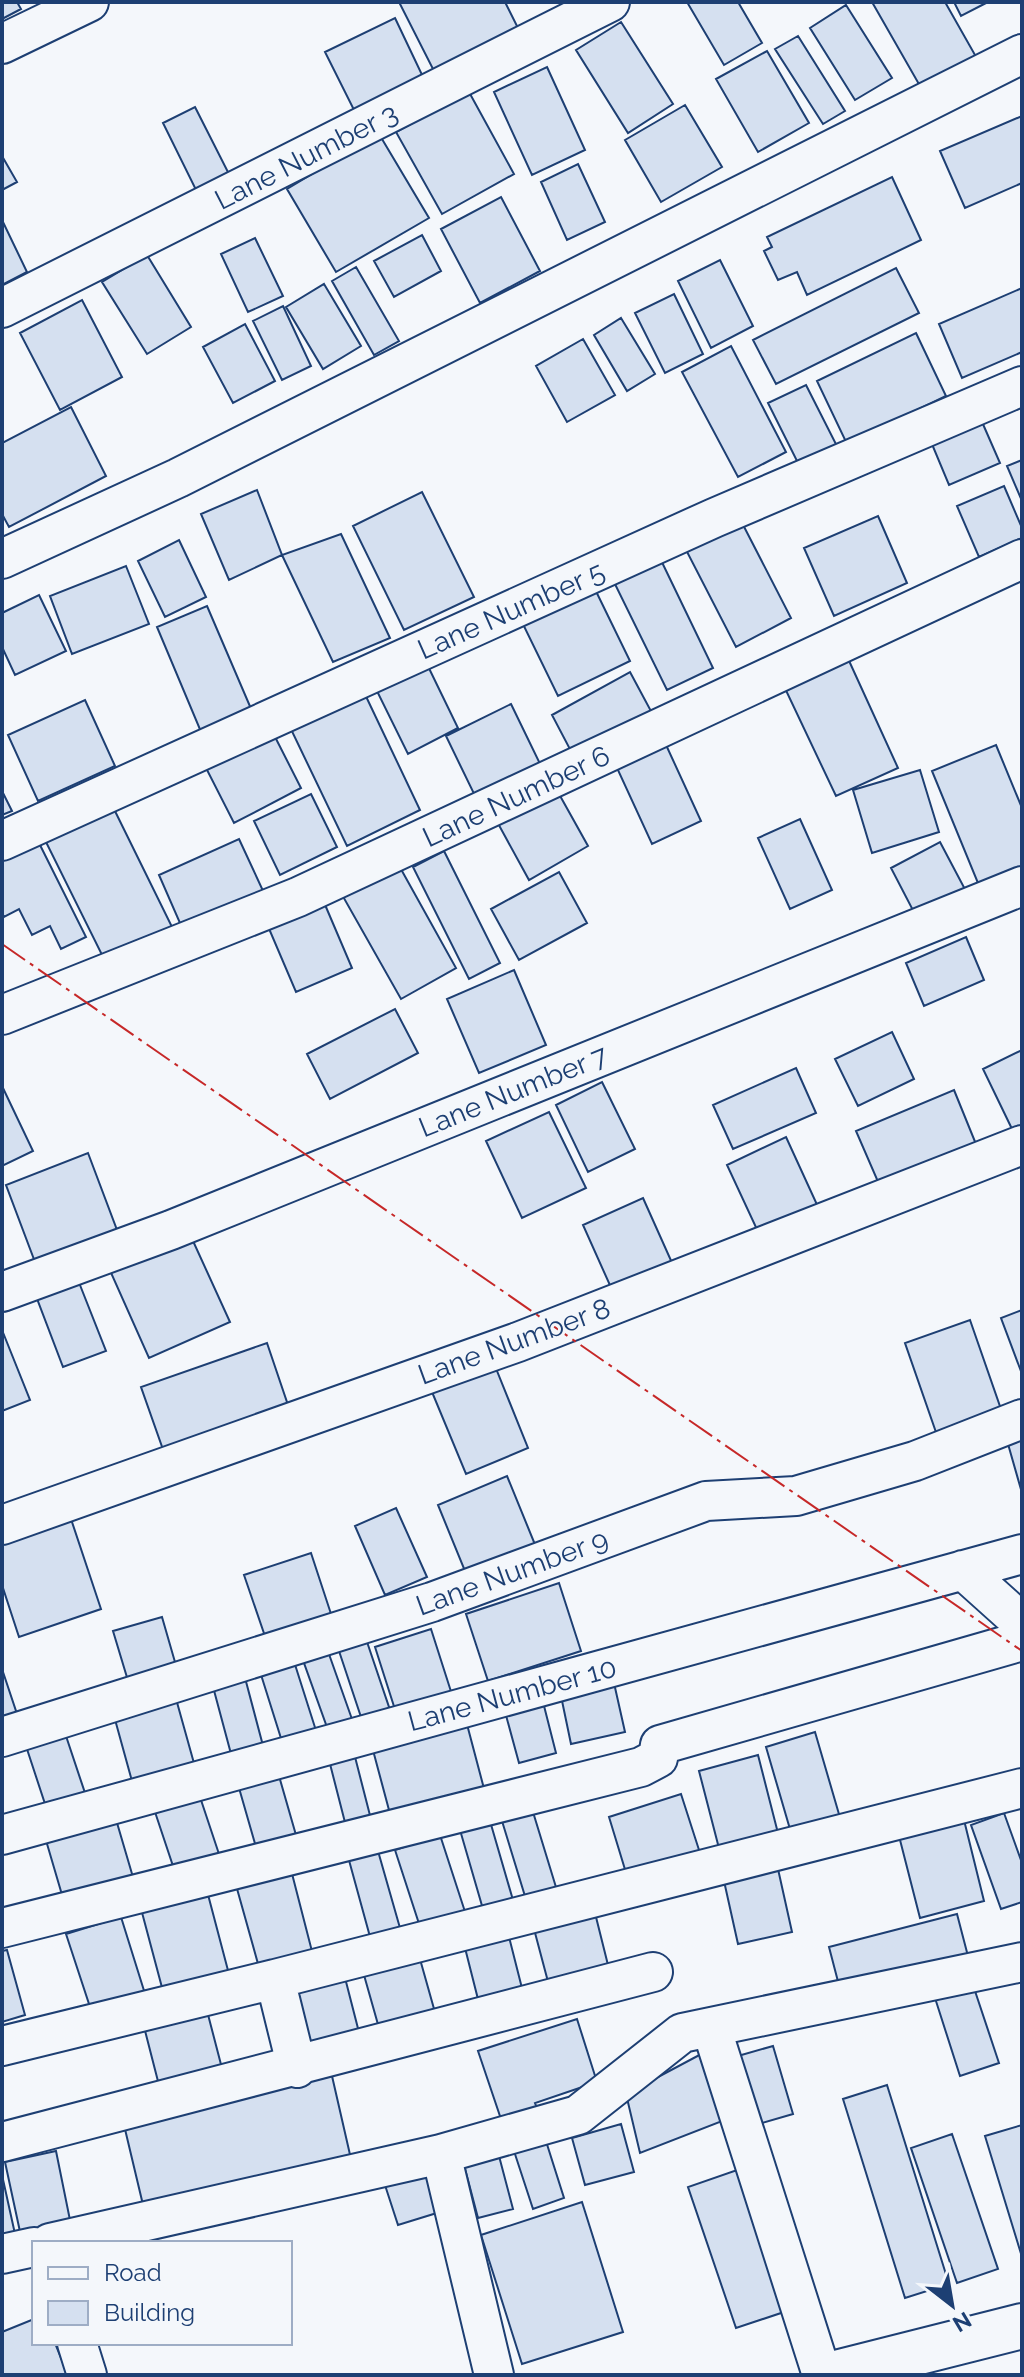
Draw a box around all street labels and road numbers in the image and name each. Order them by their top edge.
street label: Lane Number 3 [209,96,403,217]
street label: Lane Number 5 [413,555,610,666]
street label: Lane Number 6 [418,739,615,854]
street label: Lane Number 7 [414,1039,612,1144]
street label: Lane Number 8 [414,1291,615,1392]
street label: Lane Number 9 [412,1522,613,1623]
street label: Lane Number 10 [404,1651,620,1738]

